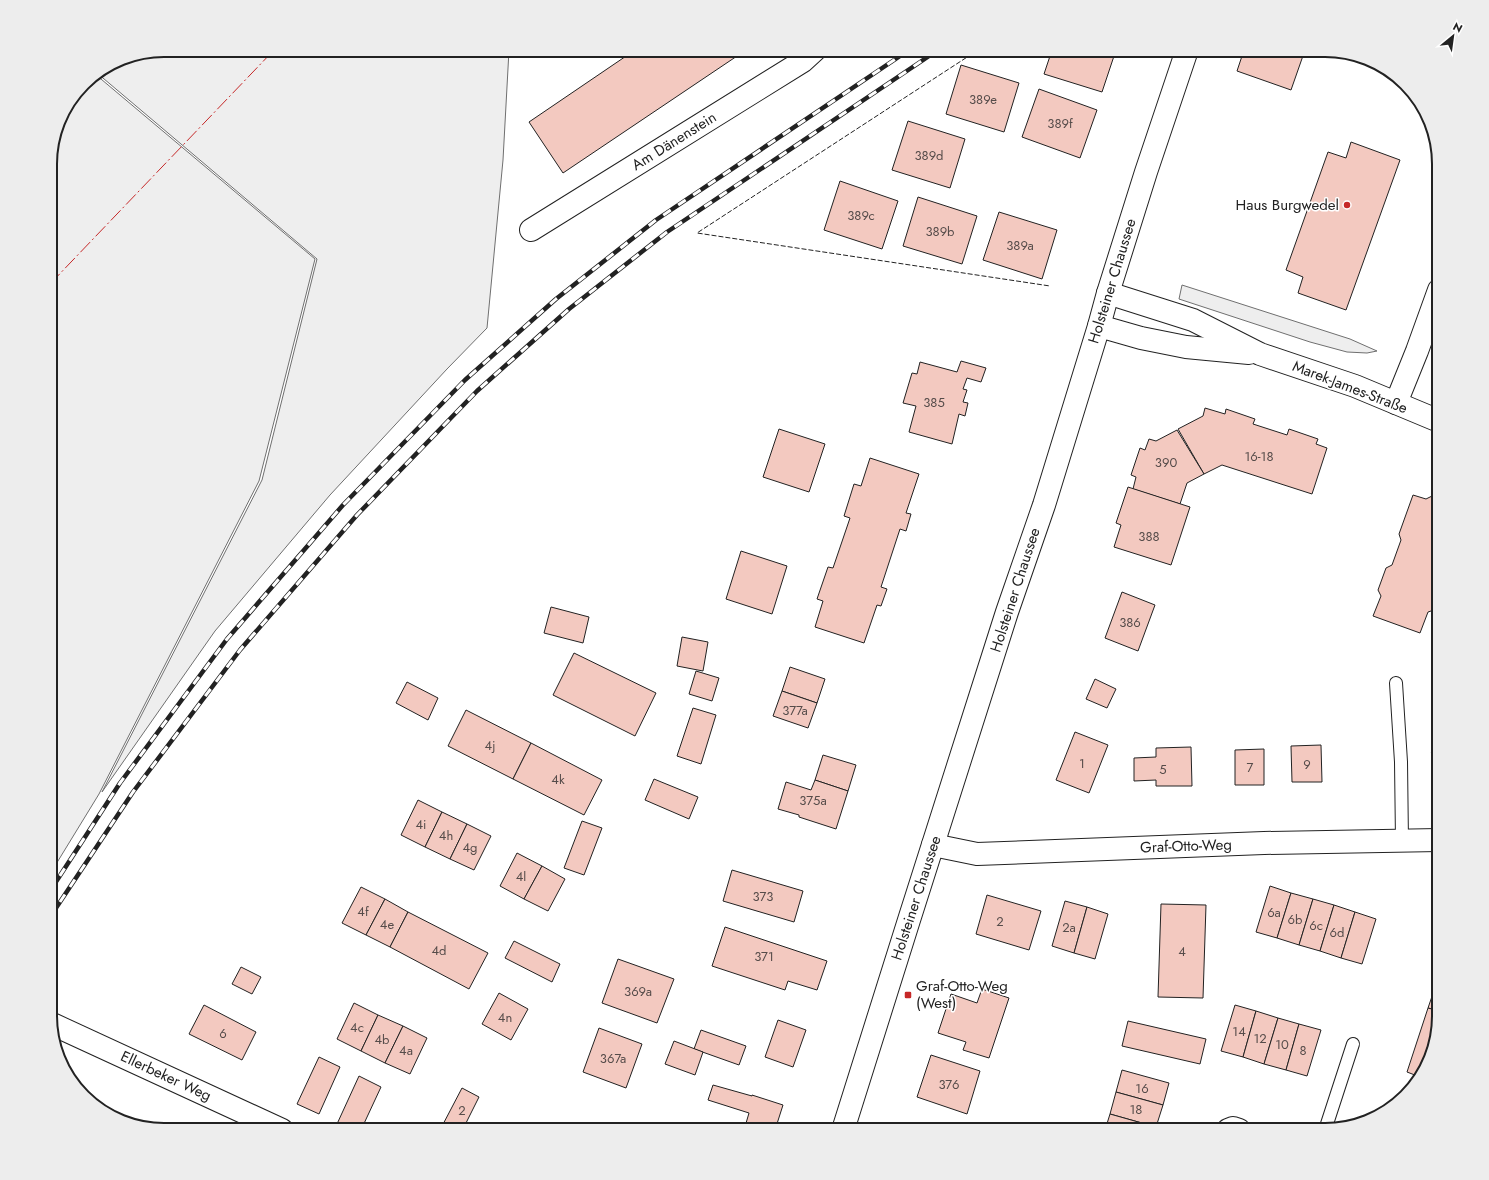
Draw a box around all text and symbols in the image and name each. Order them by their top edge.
north arrow [1433,16,1473,56]
text: N [1450,18,1466,36]
house number: 389e [969,90,997,109]
street label: Am Dänenstein [627,106,721,176]
house number: 389f [1047,114,1073,133]
house number: 389d [914,146,944,165]
place label: Haus Burgwedel [1235,194,1339,216]
marker: Haus Burgwedel [1342,200,1352,210]
house number: 389c [847,206,875,225]
street label: Holsteiner Chaussee [1083,216,1142,346]
house number: 389b [925,222,955,241]
house number: 389a [1006,236,1034,255]
street label: Marek-James-Straße [1289,355,1411,419]
house number: 385 [923,393,945,412]
house number: 16-18 [1244,447,1274,466]
house number: 390 [1155,453,1177,472]
street label: Holsteiner Chaussee [985,525,1046,655]
house number: 388 [1138,527,1160,546]
house number: 386 [1119,613,1141,632]
house number: 377a [782,701,808,720]
house number: 4j [485,736,495,755]
house number: 1 [1079,754,1085,773]
house number: 9 [1303,755,1311,774]
house number: 7 [1247,758,1254,777]
house number: 5 [1159,760,1167,779]
house number: 4k [551,770,565,789]
house number: 375a [799,791,827,810]
house number: 4i [416,815,426,834]
house number: 4h [439,826,453,845]
street label: Holsteiner Chaussee [886,833,947,963]
street label: Graf-Otto-Weg [1140,833,1232,859]
house number: 4g [463,838,478,857]
house number: 4l [516,867,526,886]
house number: 373 [753,887,773,906]
house number: 4f [357,902,369,921]
house number: 6a [1267,903,1281,922]
house number: 6b [1288,910,1302,929]
house number: 2 [996,912,1004,931]
house number: 4e [380,915,394,934]
house number: 6c [1309,916,1323,935]
house number: 2a [1062,918,1076,937]
house number: 6d [1330,923,1344,942]
house number: 4d [432,941,447,960]
house number: 4 [1178,942,1186,961]
house number: 371 [754,947,774,966]
place label: Graf-Otto-Weg (West) [916,975,1008,1014]
house number: 369a [624,982,652,1001]
marker: Graf-Otto-Weg (West) [903,990,913,1000]
house number: 4n [498,1008,512,1027]
house number: 4c [350,1018,364,1037]
house number: 14 [1232,1022,1246,1041]
house number: 6 [219,1024,227,1043]
house number: 12 [1253,1029,1267,1048]
house number: 4b [375,1030,390,1049]
house number: 10 [1275,1035,1289,1054]
house number: 4a [399,1041,413,1060]
house number: 8 [1299,1041,1307,1060]
street label: Ellerbeker Weg [117,1045,215,1107]
house number: 367a [600,1049,626,1068]
house number: 376 [938,1075,960,1094]
house number: 16 [1135,1079,1149,1098]
house number: 18 [1130,1100,1142,1119]
house number: 2 [458,1101,466,1120]

